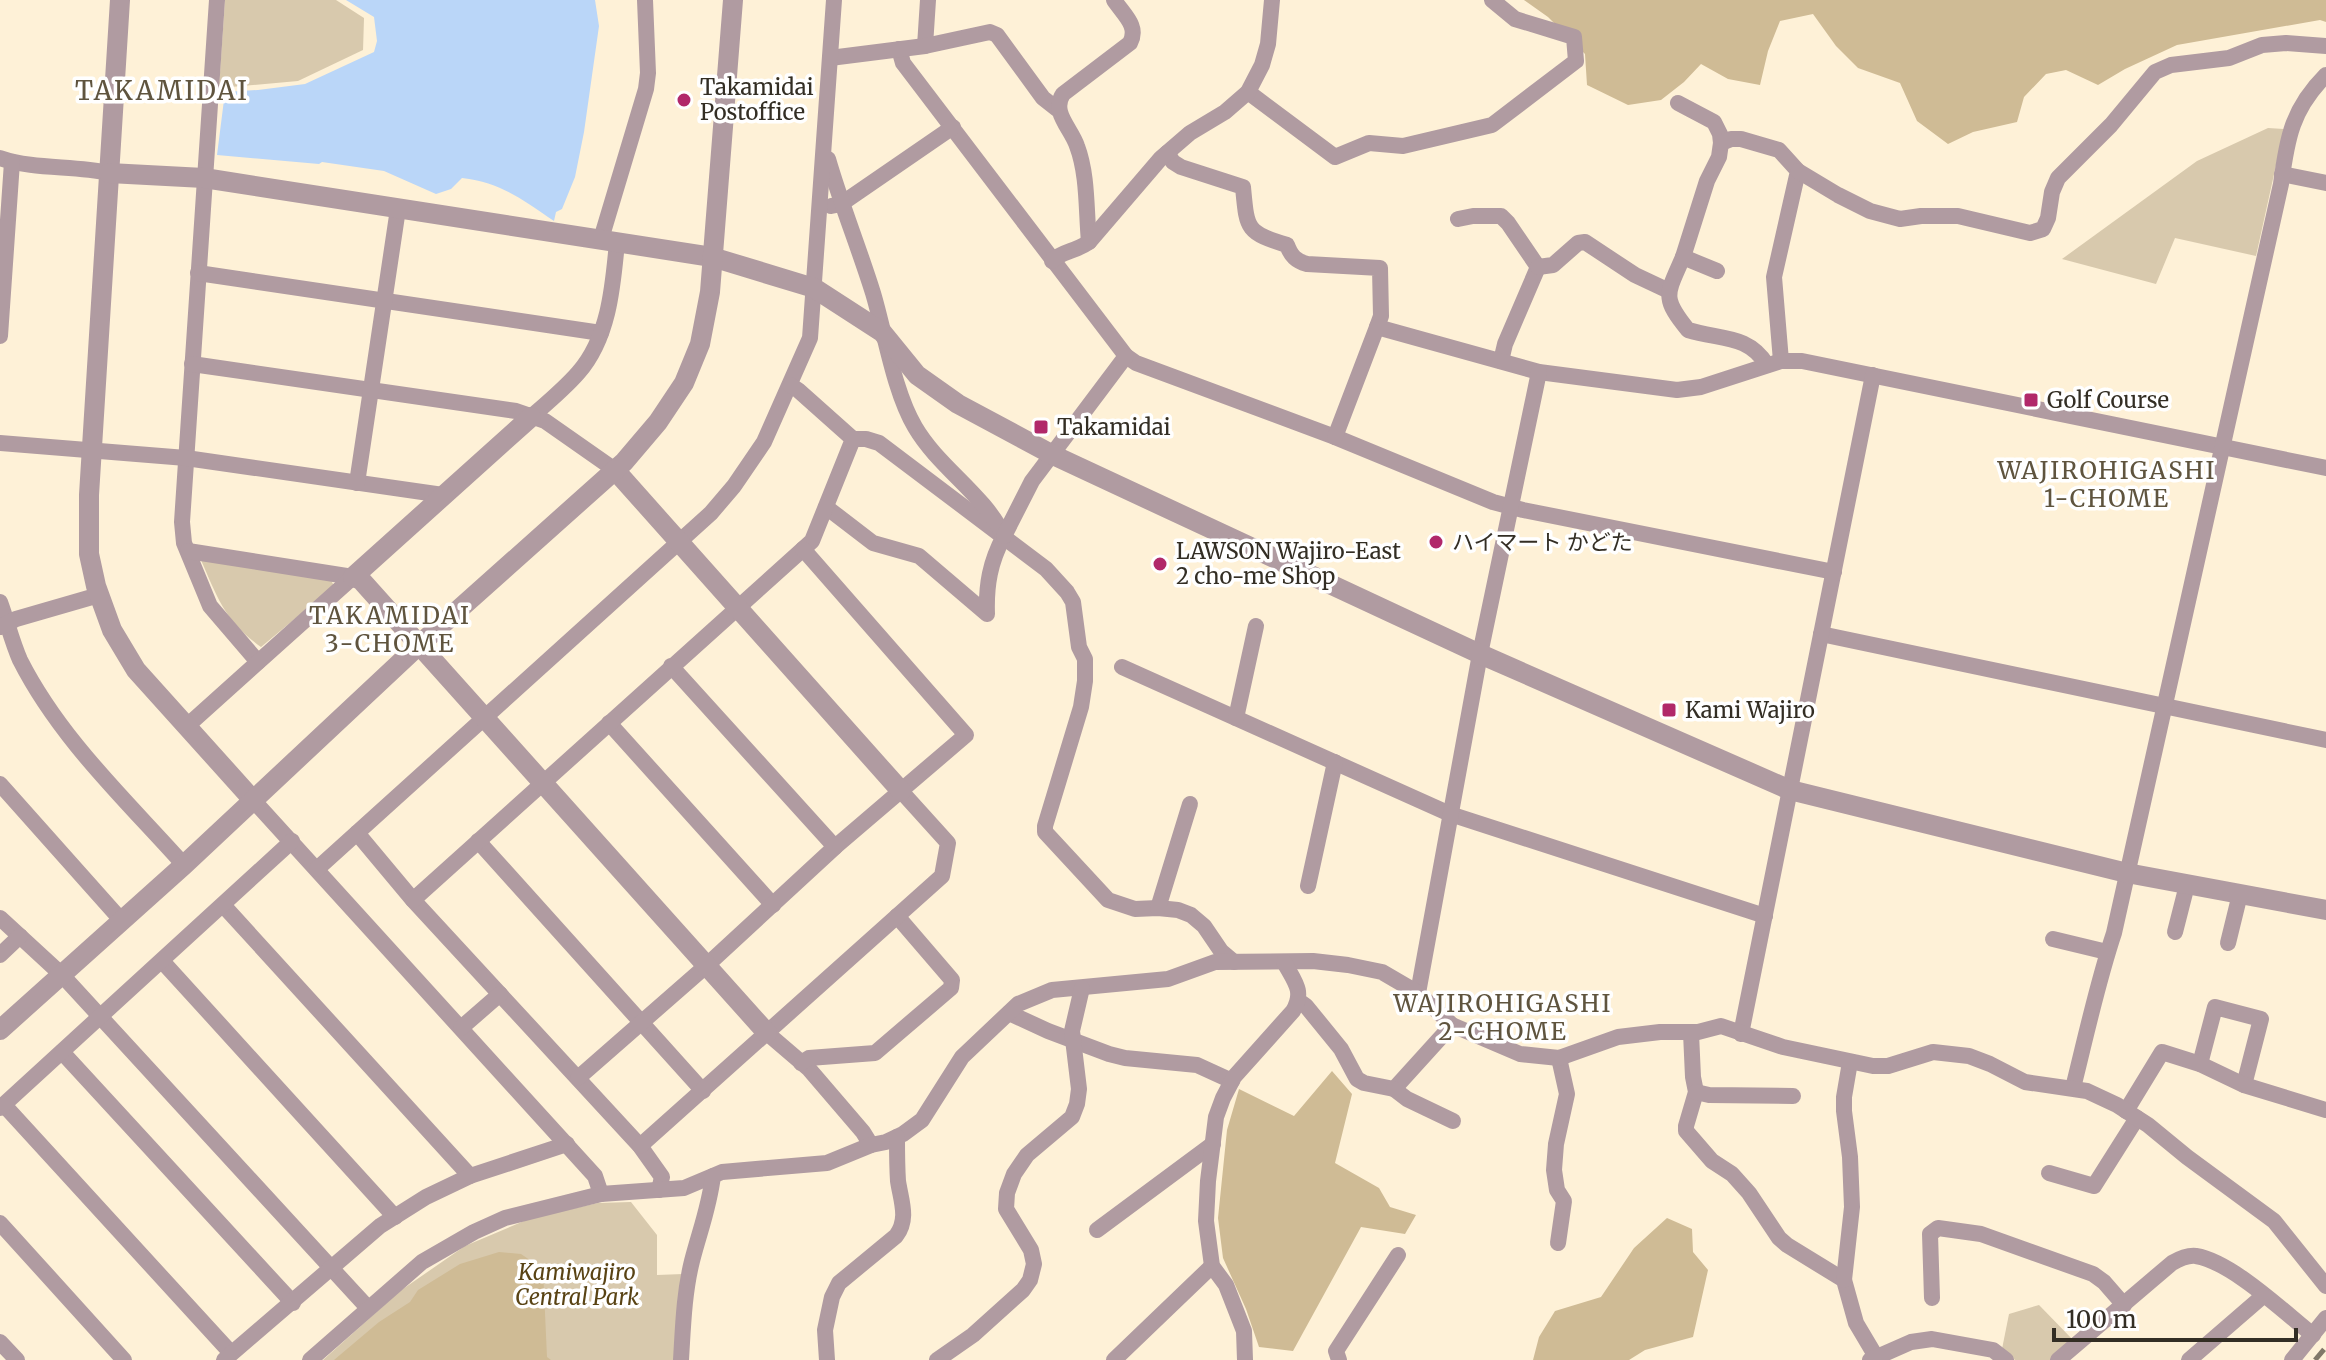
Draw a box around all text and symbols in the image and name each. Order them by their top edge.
place label: Takamidai Postoffice [700,73,814,126]
district label: TAKAMIDAI [75,74,249,107]
marker: Takamidai Postoffice [675,91,693,109]
place label: Golf Course [2047,386,2169,414]
marker: Golf Course [2022,391,2040,409]
place label: Takamidai [1057,413,1171,441]
marker: Takamidai [1032,418,1050,436]
district label: WAJIROHIGASHI 1-CHOME [1997,455,2216,514]
place label: ハイマート かどた [1452,528,1633,556]
marker: ハイマート かどた [1427,533,1445,551]
place label: LAWSON Wajiro-East 2 cho-me Shop [1176,537,1401,590]
marker: LAWSON Wajiro-East 2 cho-me Shop [1151,555,1169,573]
district label: TAKAMIDAI 3-CHOME [309,600,471,659]
place label: Kami Wajiro [1685,696,1815,724]
marker: Kami Wajiro [1660,701,1678,719]
district label: WAJIROHIGASHI 2-CHOME [1393,988,1612,1047]
park label: Kamiwajiro Central Park [515,1258,639,1311]
scale bar [2054,1292,2296,1342]
text: 100 m [2066,1304,2137,1335]

